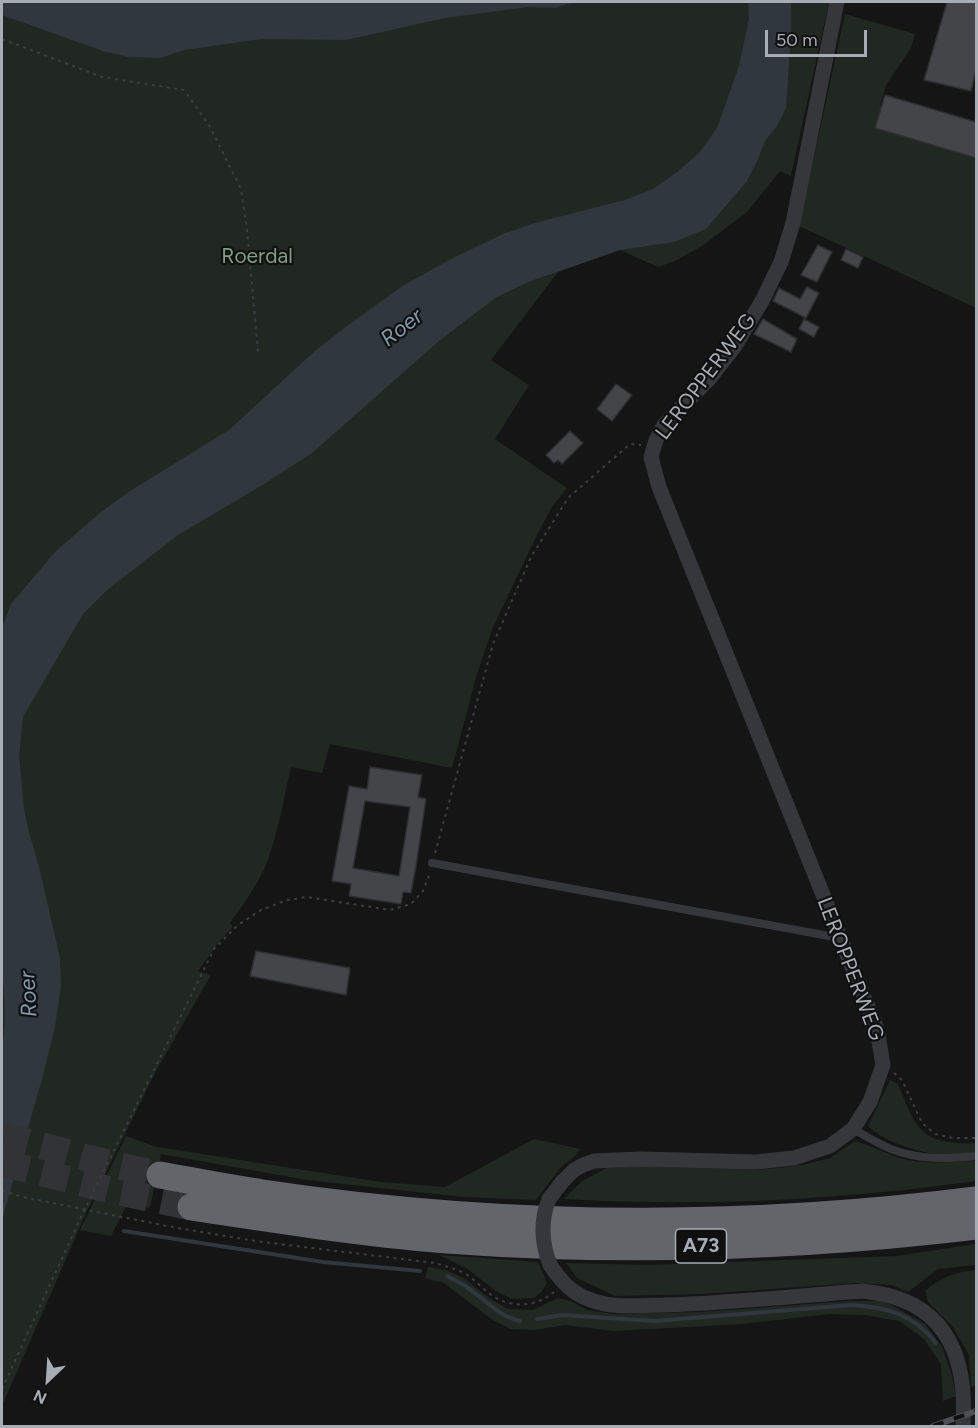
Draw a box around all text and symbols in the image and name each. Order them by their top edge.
scale bar [768,18,870,56]
text: 50 m [776,29,818,51]
park label: Roerdal [221,244,293,270]
water label: Roer [376,303,428,353]
street label: LEROPPERWEG [650,309,762,445]
street label: LEROPPERWEG [811,894,889,1044]
water label: Roer [15,970,43,1018]
road number: A73 [676,1229,726,1263]
north arrow [18,1350,78,1410]
text: N [31,1386,50,1408]

